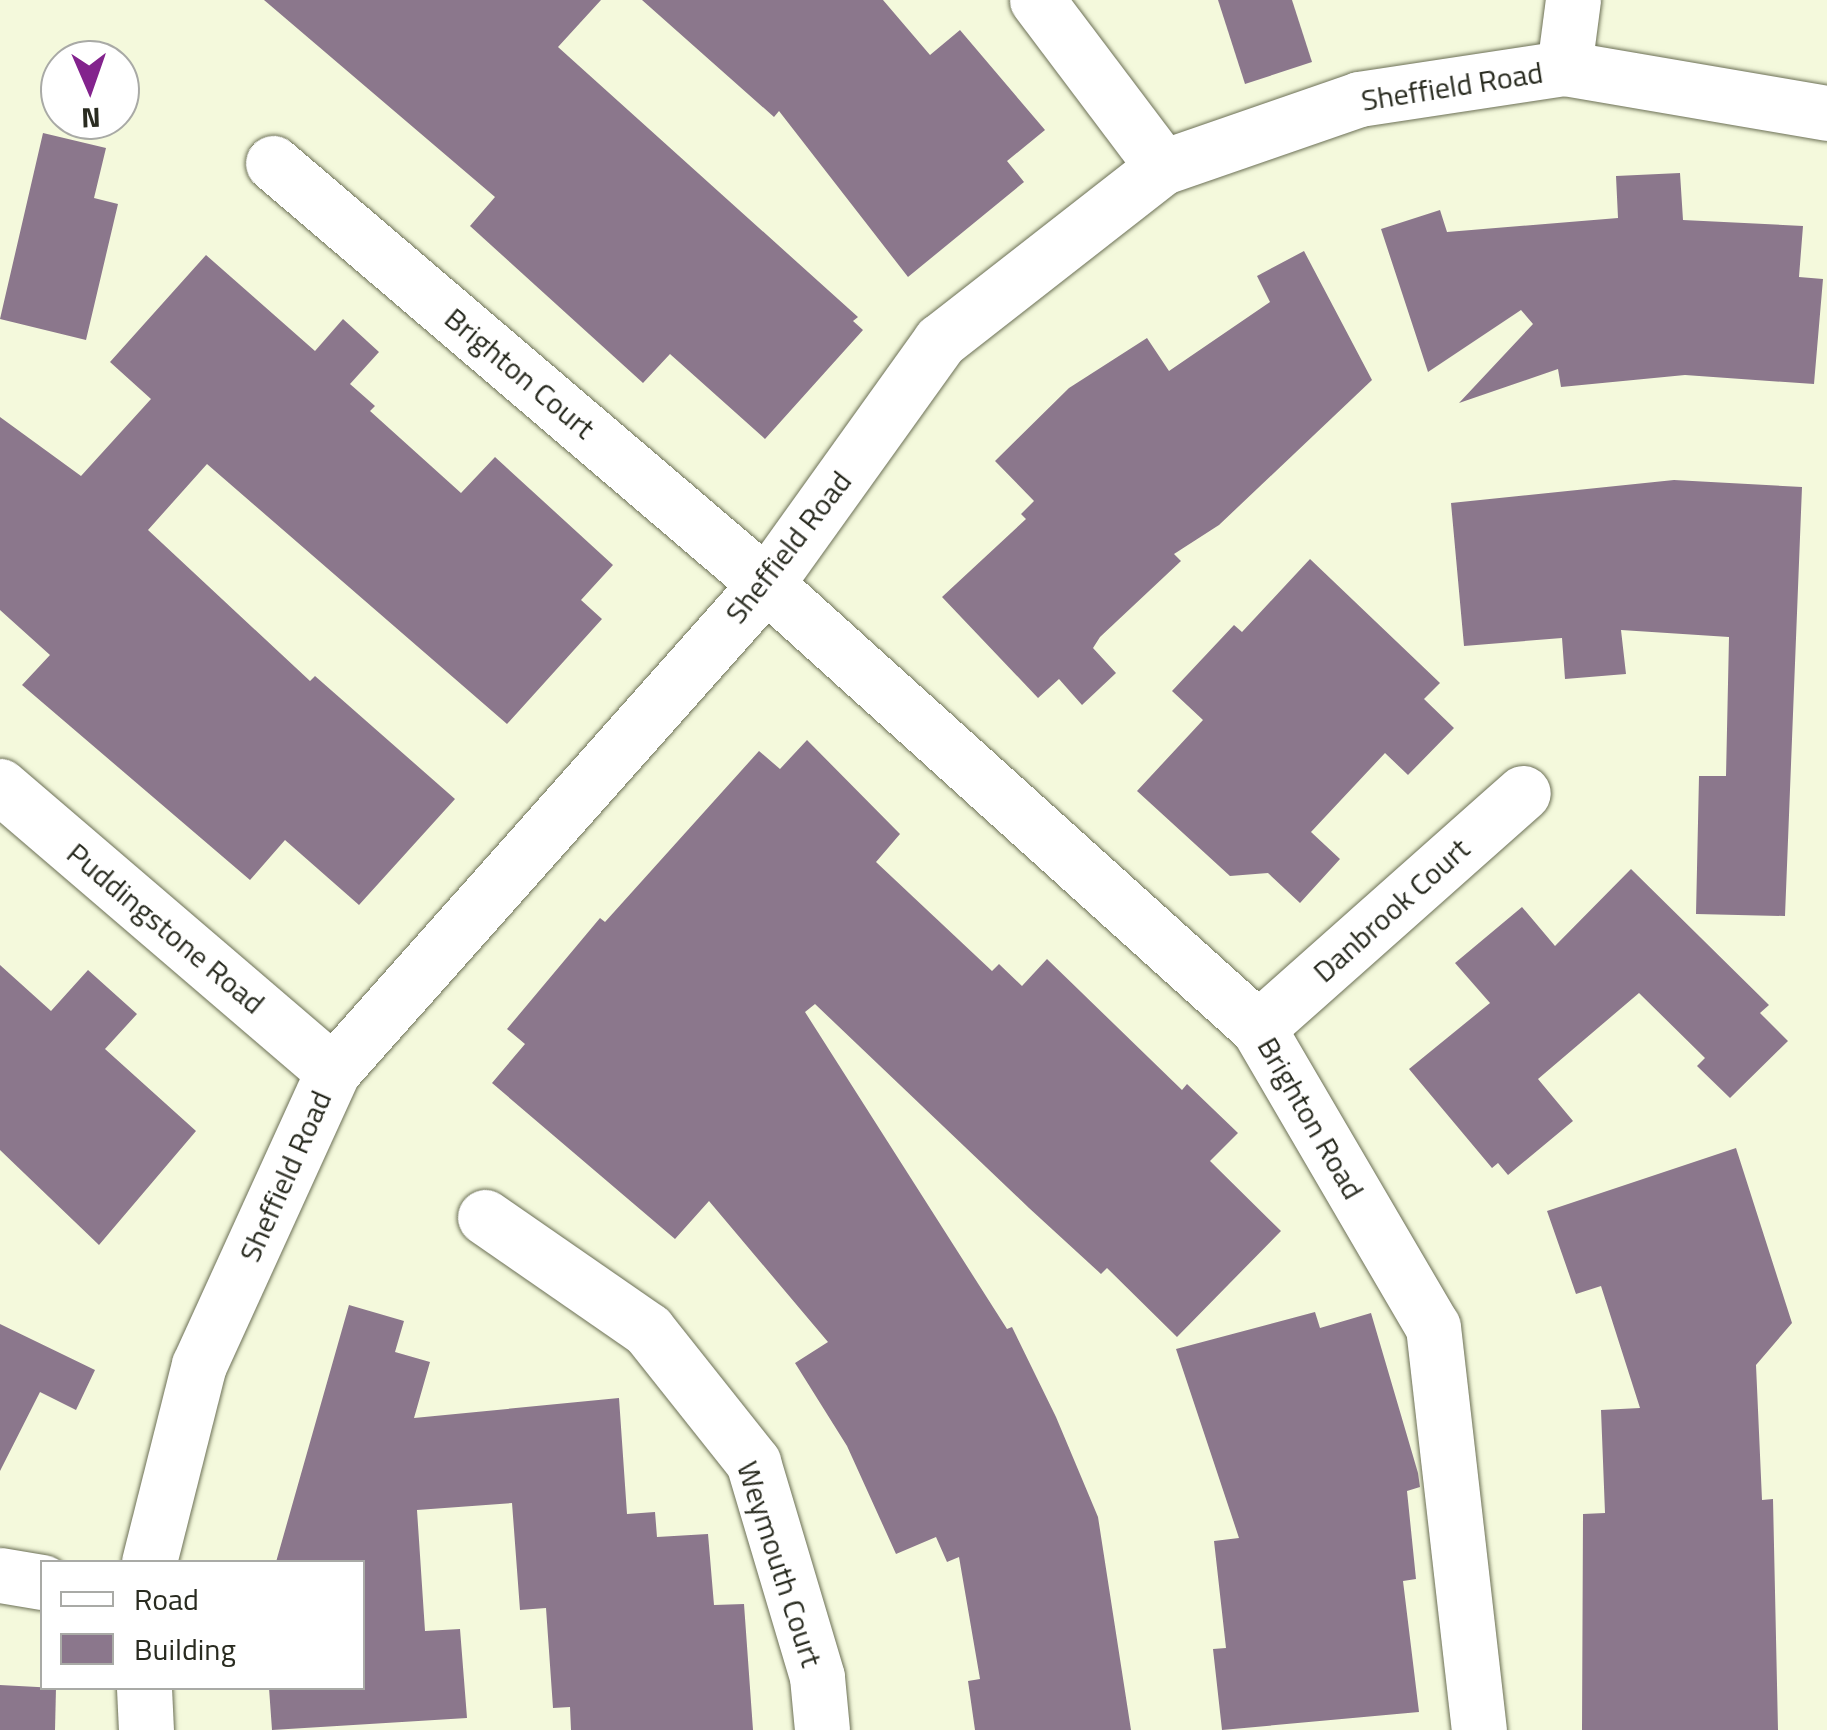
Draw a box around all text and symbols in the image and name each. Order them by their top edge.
north arrow [40,40,140,140]
street label: Sheffield Road [1359,54,1545,118]
text: N [81,97,101,140]
street label: Brighton Court [438,300,602,446]
street label: Sheffield Road [717,464,859,630]
street label: Danbrook Court [1305,830,1477,990]
street label: Puddingstone Road [60,835,272,1021]
street label: Brighton Road [1250,1031,1372,1205]
street label: Sheffield Road [231,1085,339,1267]
street label: Weymouth Court [730,1457,830,1671]
legend [40,1560,365,1690]
text: Road [134,1576,199,1622]
text: Building [134,1626,236,1672]

